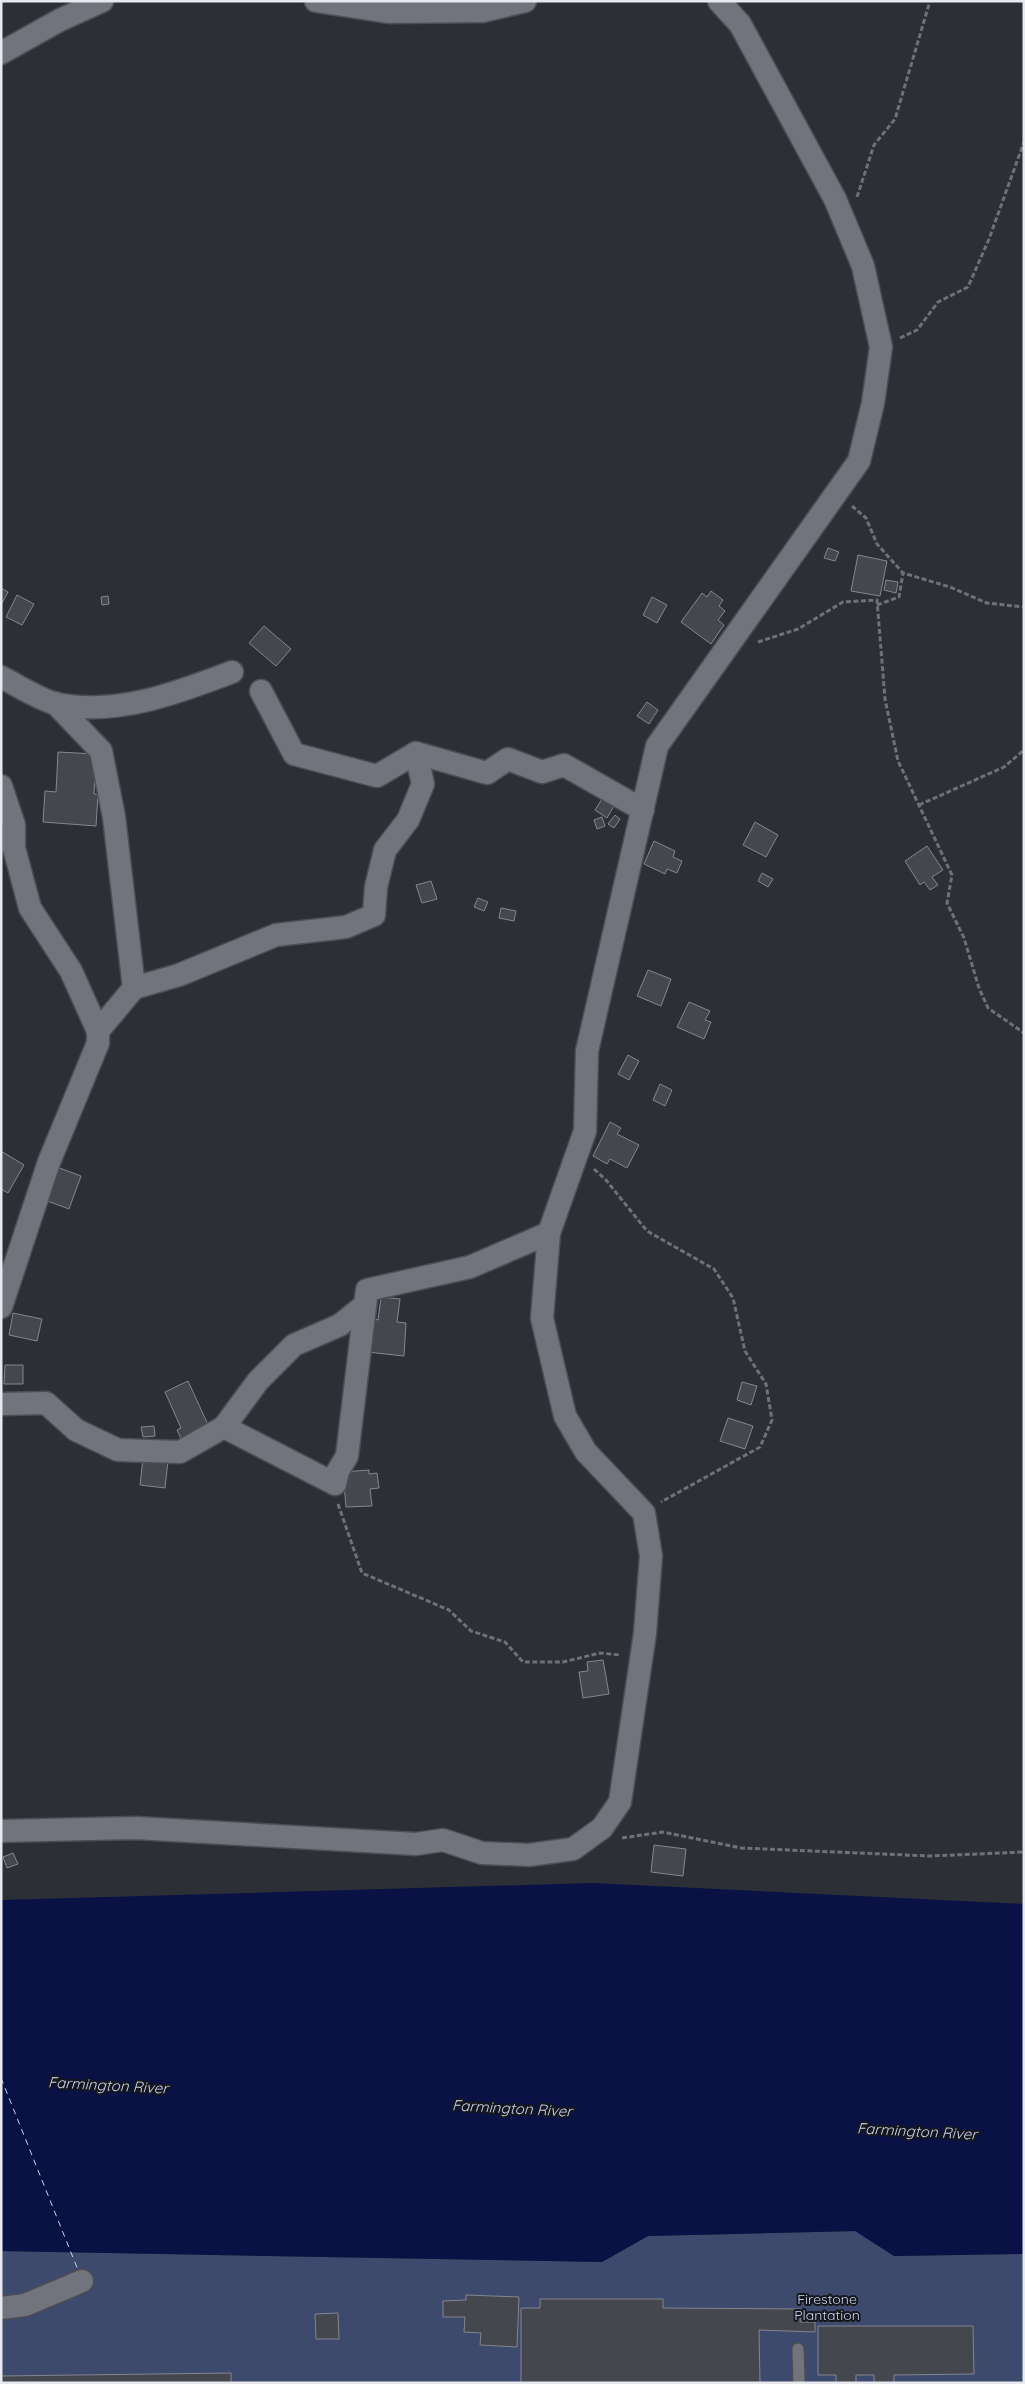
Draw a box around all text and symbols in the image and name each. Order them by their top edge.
water label: Farmington River [47,2072,171,2098]
water label: Farmington River [451,2095,575,2121]
water label: Farmington River [856,2118,980,2144]
park label: Firestone Plantation [794,2290,860,2324]

